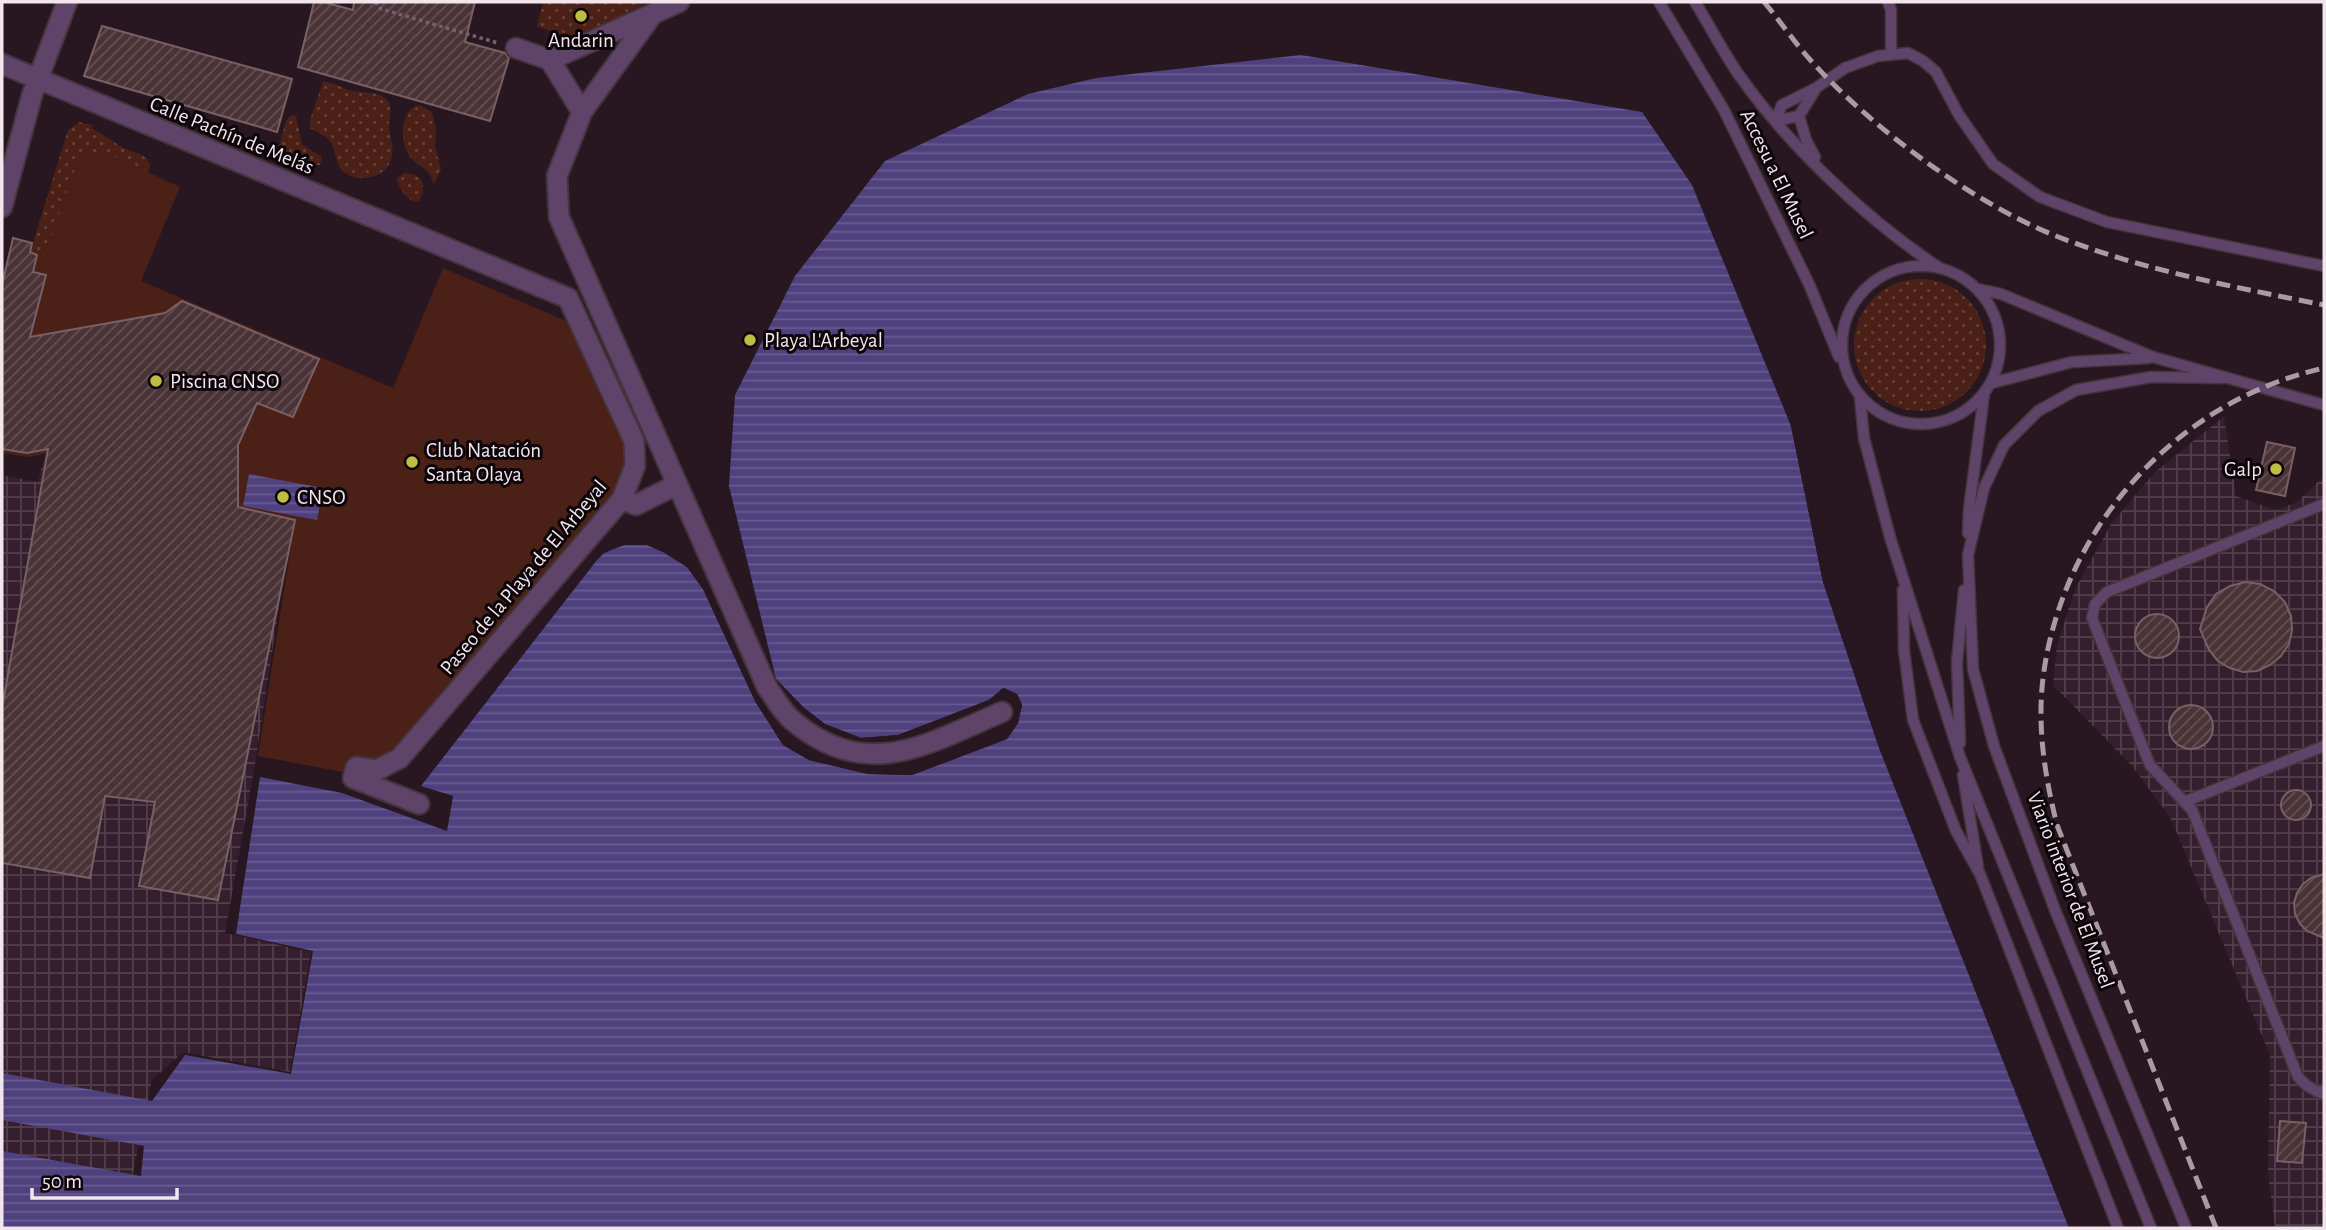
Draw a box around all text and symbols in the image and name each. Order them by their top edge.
marker: Andarin [573,8,589,24]
place label: Andarin [548,30,614,51]
street label: Calle Pachín de Melás [147,93,317,178]
street label: Accesu a El Musel [1736,106,1817,242]
place label: Playa L'Arbeyal [764,330,883,351]
marker: Playa L'Arbeyal [742,332,758,348]
place label: Piscina CNSO [170,371,279,392]
marker: Piscina CNSO [148,373,164,389]
place label: Club Natación Santa Olaya [426,440,541,485]
marker: Club Natación Santa Olaya [404,454,420,470]
place label: Galp [2224,459,2262,480]
marker: Galp [2268,461,2284,477]
street label: Paseo de la Playa de El Arbeyal [436,476,611,678]
place label: CNSO [297,487,346,508]
marker: CNSO [275,489,291,505]
street label: Viario interior de El Musel [2023,789,2118,991]
scale bar [32,1156,177,1200]
text: 50 m [42,1171,82,1192]

